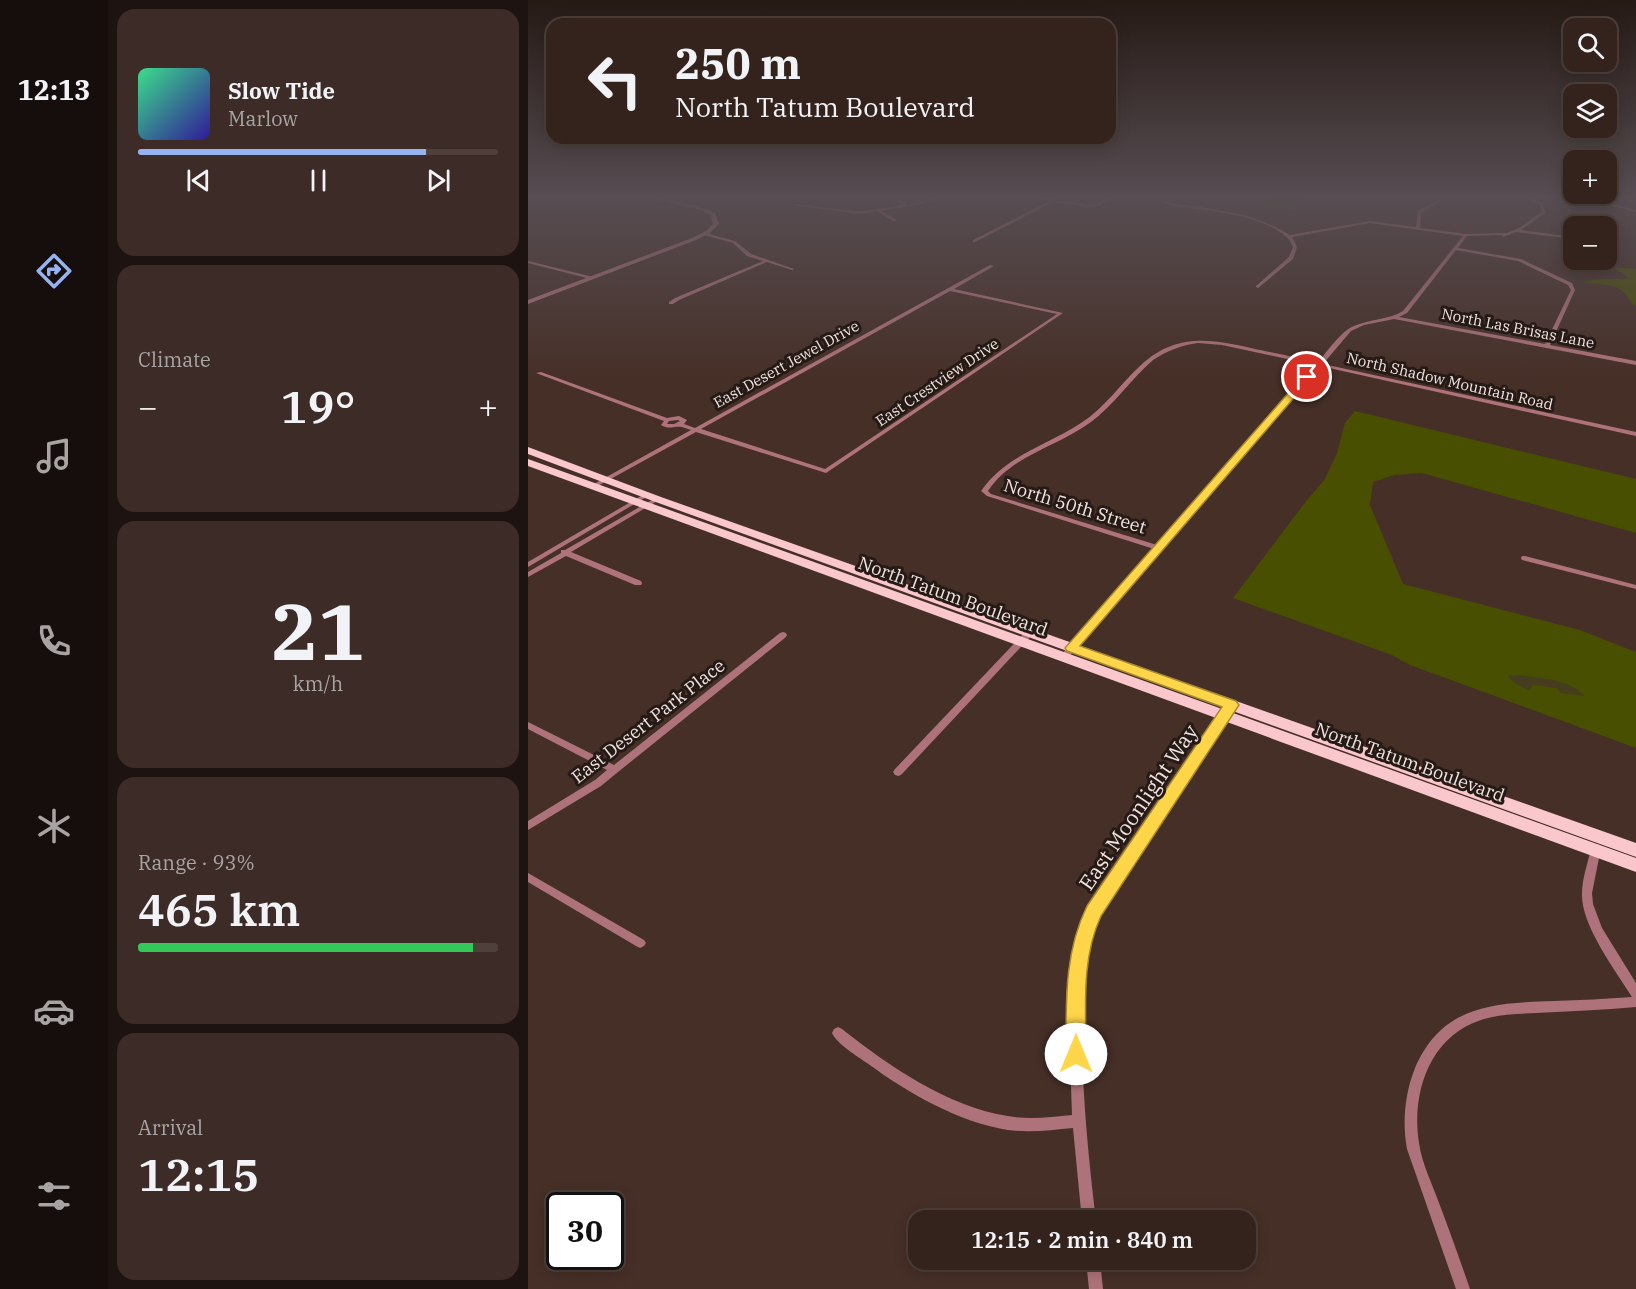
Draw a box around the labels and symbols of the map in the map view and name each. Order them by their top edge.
street label: North Las Brisas Lane [1440,304,1596,352]
street label: East Desert Jewel Drive [710,316,862,412]
street label: East Crestview Drive [872,334,1002,430]
street label: North Shadow Mountain Road [1345,348,1555,414]
pin [1281,351,1332,402]
street label: North 50th Street [1001,473,1149,539]
street label: North Tatum Boulevard [855,551,1051,641]
street label: East Desert Park Place [567,654,729,788]
street label: North Tatum Boulevard [1312,717,1508,807]
street label: East Moonlight Way [1072,718,1204,895]
position arrow [1044,1022,1108,1086]
speed limit sign: 30 [546,1192,624,1270]

